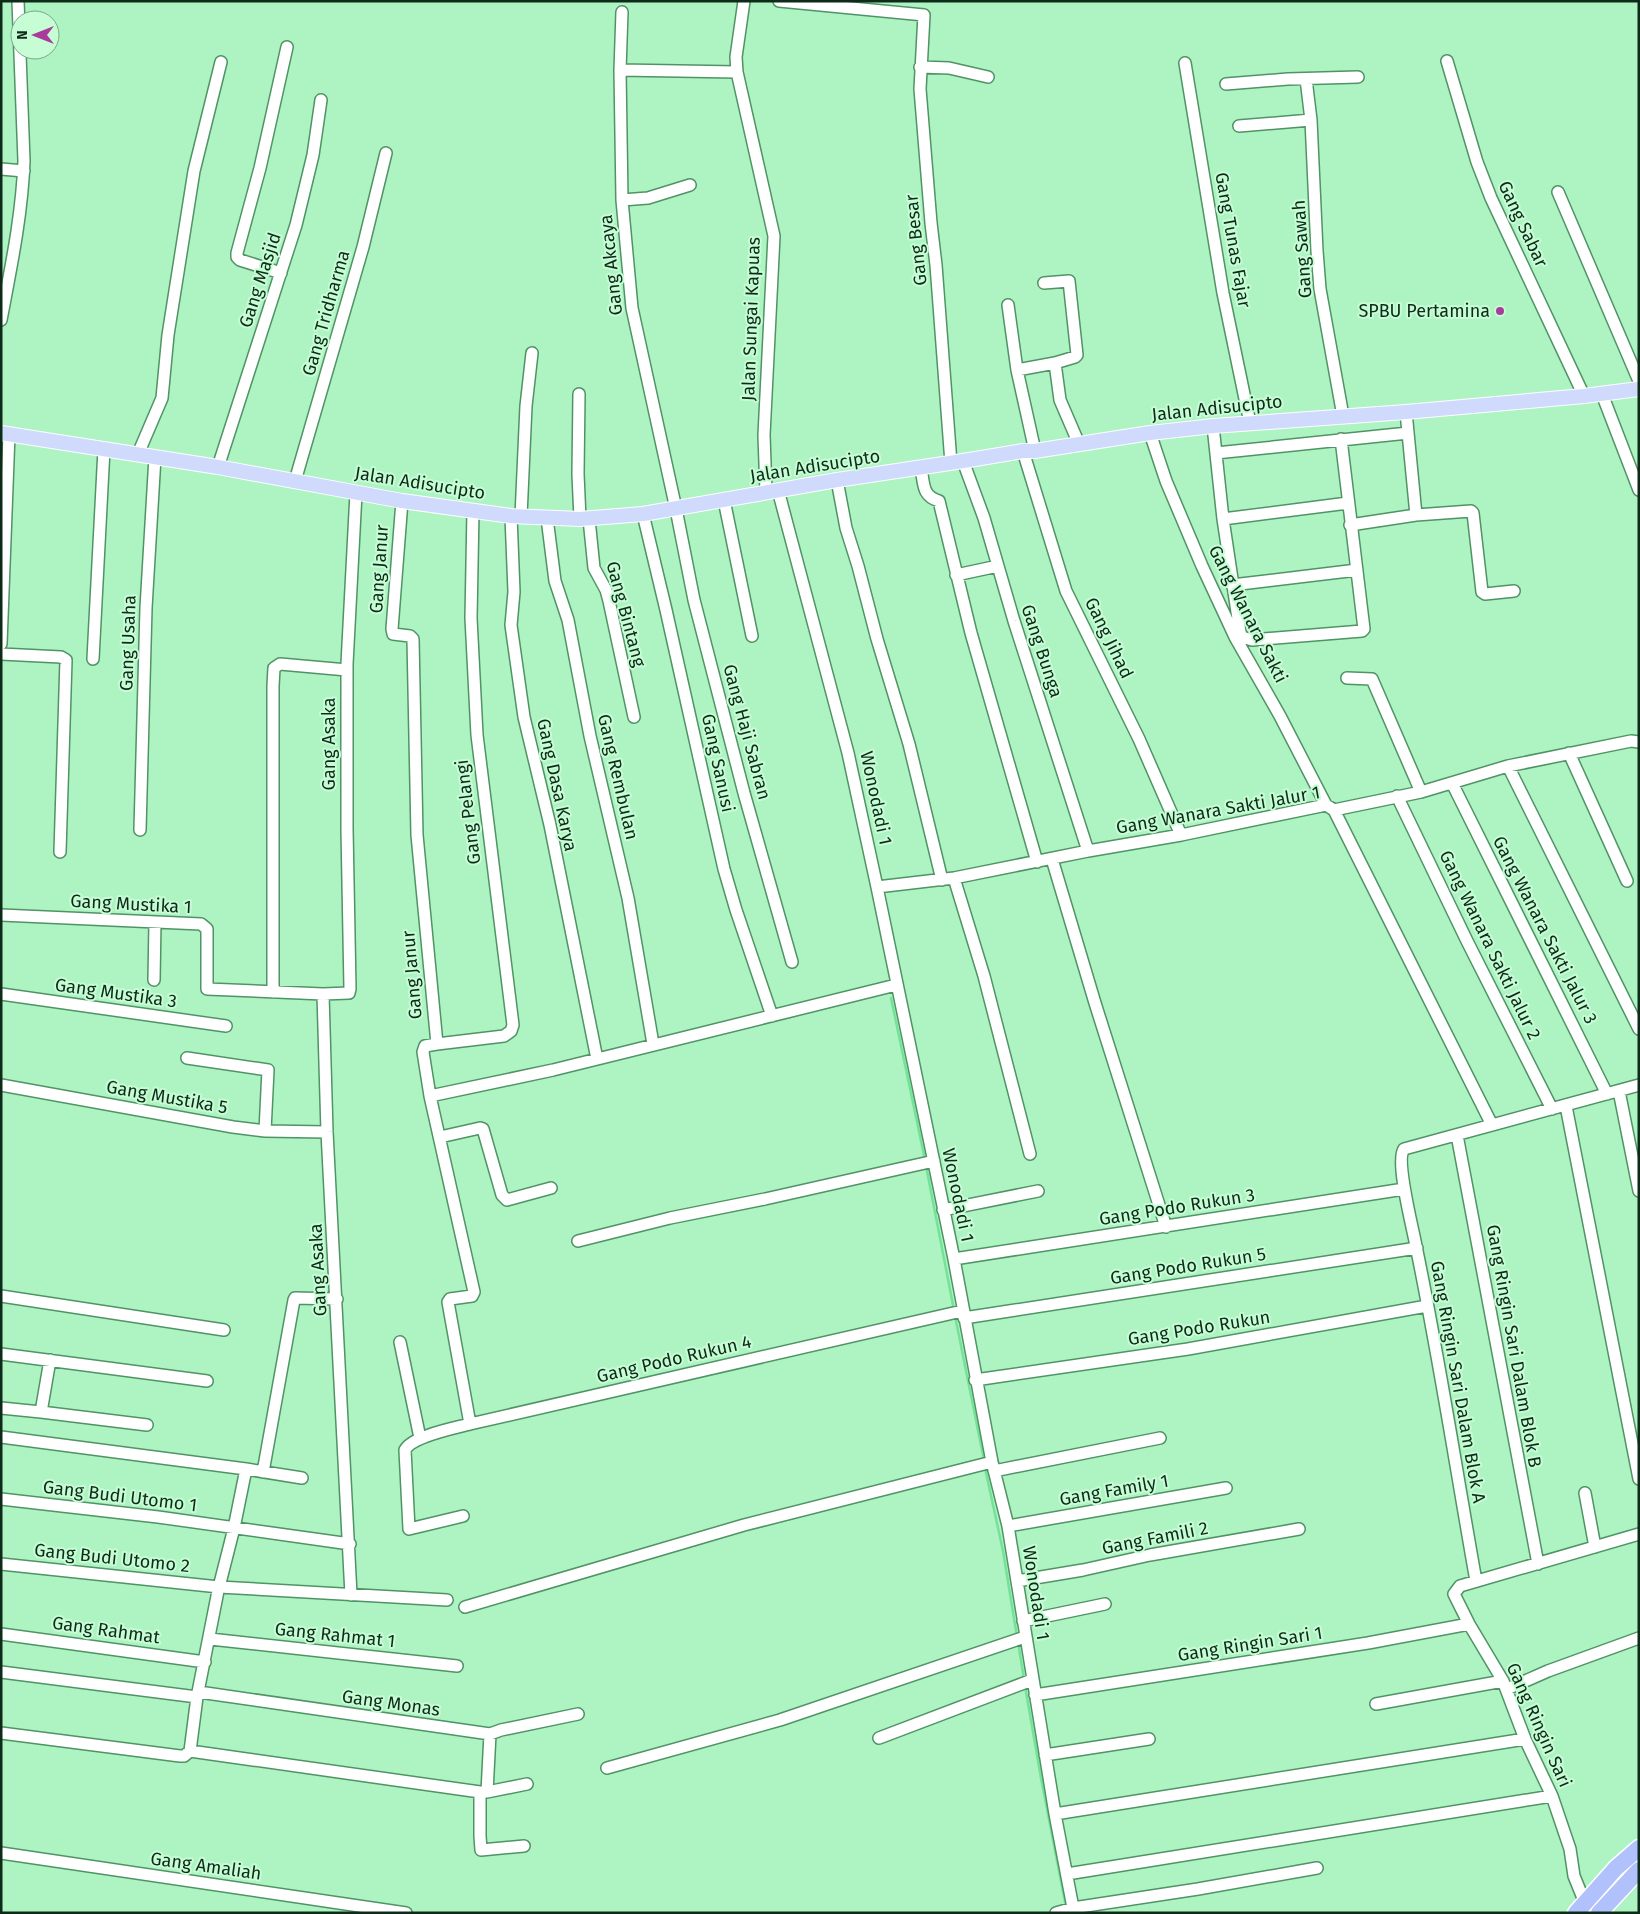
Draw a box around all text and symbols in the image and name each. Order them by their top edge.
north arrow [10,10,60,60]
text: N [14,30,31,40]
street label: Gang Tunas Fajar [1210,170,1256,310]
street label: Gang Sabar [1493,177,1553,271]
street label: Gang Besar [900,193,932,287]
street label: Gang Sawah [1288,199,1316,299]
street label: Gang Akcaya [595,213,627,317]
street label: Gang Masjid [234,230,286,330]
street label: Jalan Sungai Kapuas [737,236,765,402]
street label: Gang Tridharma [298,248,354,378]
place label: SPBU Pertamina [1358,300,1490,322]
marker: SPBU Pertamina [1494,305,1506,317]
street label: Jalan Adisucipto [1150,390,1284,426]
street label: Jalan Adisucipto [748,445,882,487]
street label: Jalan Adisucipto [353,462,487,504]
street label: Gang Janur [365,524,393,614]
street label: Gang Wanara Sakti [1204,541,1292,687]
street label: Gang Bintang [601,559,651,670]
street label: Gang Jihad [1080,594,1138,682]
street label: Gang Usaha [115,595,141,691]
street label: Gang Bunga [1017,602,1067,700]
street label: Gang Haji Sabran [718,662,776,802]
street label: Gang Asaka [318,698,340,790]
street label: Gang Rembulan [593,712,643,842]
street label: Gang Sanusi [697,712,739,814]
street label: Gang Dasa Karya [532,717,582,853]
street label: Wonodadi 1 [855,749,897,847]
street label: Gang Pelangi [451,758,485,866]
street label: Gang Wanara Sakti Jalur 1 [1114,781,1322,839]
street label: Gang Wanara Sakti Jalur 3 [1488,832,1602,1028]
street label: Gang Wanara Sakti Jalur 2 [1435,847,1545,1043]
street label: Gang Mustika 1 [70,890,192,918]
street label: Gang Janur [397,930,427,1020]
street label: Gang Mustika 3 [54,974,178,1012]
street label: Gang Mustika 5 [105,1076,229,1118]
street label: Wonodadi 1 [937,1146,979,1244]
street label: Gang Podo Rukun 3 [1097,1184,1257,1230]
street label: Gang Asaka [305,1223,331,1317]
street label: Gang Ringin Sari Dalam Blok B [1482,1223,1546,1469]
street label: Gang Podo Rukun 5 [1108,1243,1268,1289]
street label: Gang Ringin Sari Dalam Blok A [1426,1259,1490,1506]
street label: Gang Podo Rukun [1126,1306,1272,1350]
street label: Gang Podo Rukun 4 [594,1330,754,1388]
street label: Gang Family 1 [1058,1470,1170,1510]
street label: Gang Budi Utomo 1 [42,1476,198,1516]
street label: Gang Famili 2 [1100,1517,1210,1559]
street label: Gang Budi Utomo 2 [33,1539,191,1577]
street label: Wonodadi 1 [1018,1544,1054,1642]
street label: Gang Rahmat [51,1612,162,1649]
street label: Gang Rahmat 1 [274,1618,396,1652]
street label: Gang Ringin Sari 1 [1176,1622,1324,1666]
street label: Gang Ringin Sari [1502,1659,1576,1791]
street label: Gang Monas [340,1685,442,1721]
street label: Gang Amaliah [149,1847,263,1885]

